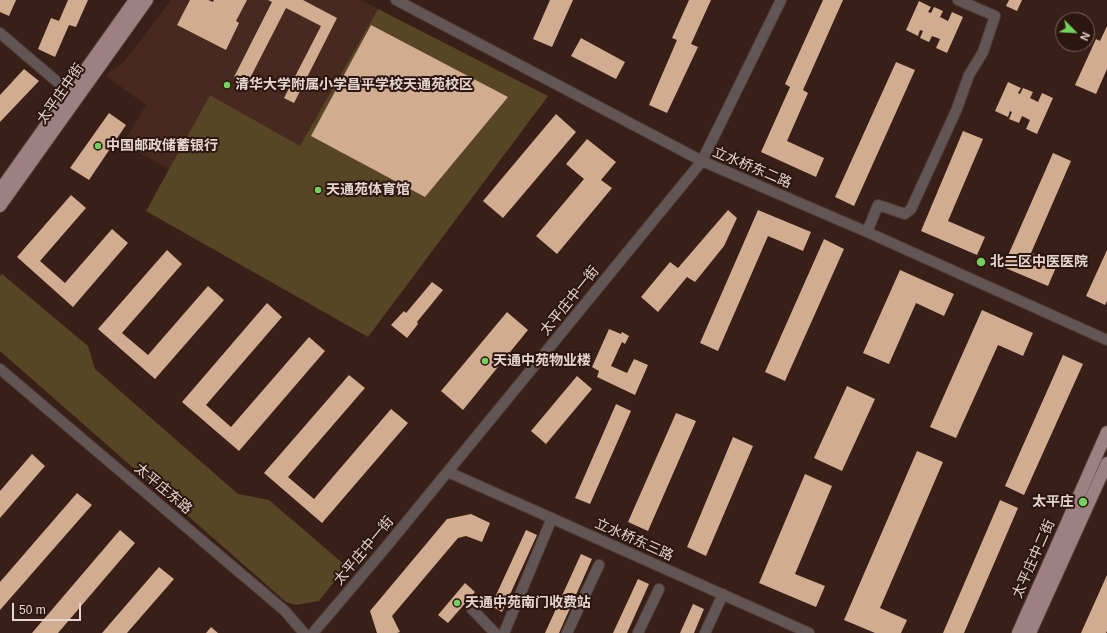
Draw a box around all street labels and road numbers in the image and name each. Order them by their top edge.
street label: 太平庄中街 [34,61,88,127]
street label: 立水桥东二路 [710,144,794,192]
street label: 太平庄中一街 [537,263,603,339]
street label: 太平庄东路 [131,460,195,518]
street label: 太平庄中一街 [331,513,397,589]
street label: 立水桥东三路 [592,515,676,565]
street label: 太平庄中二街 [1009,517,1059,601]

